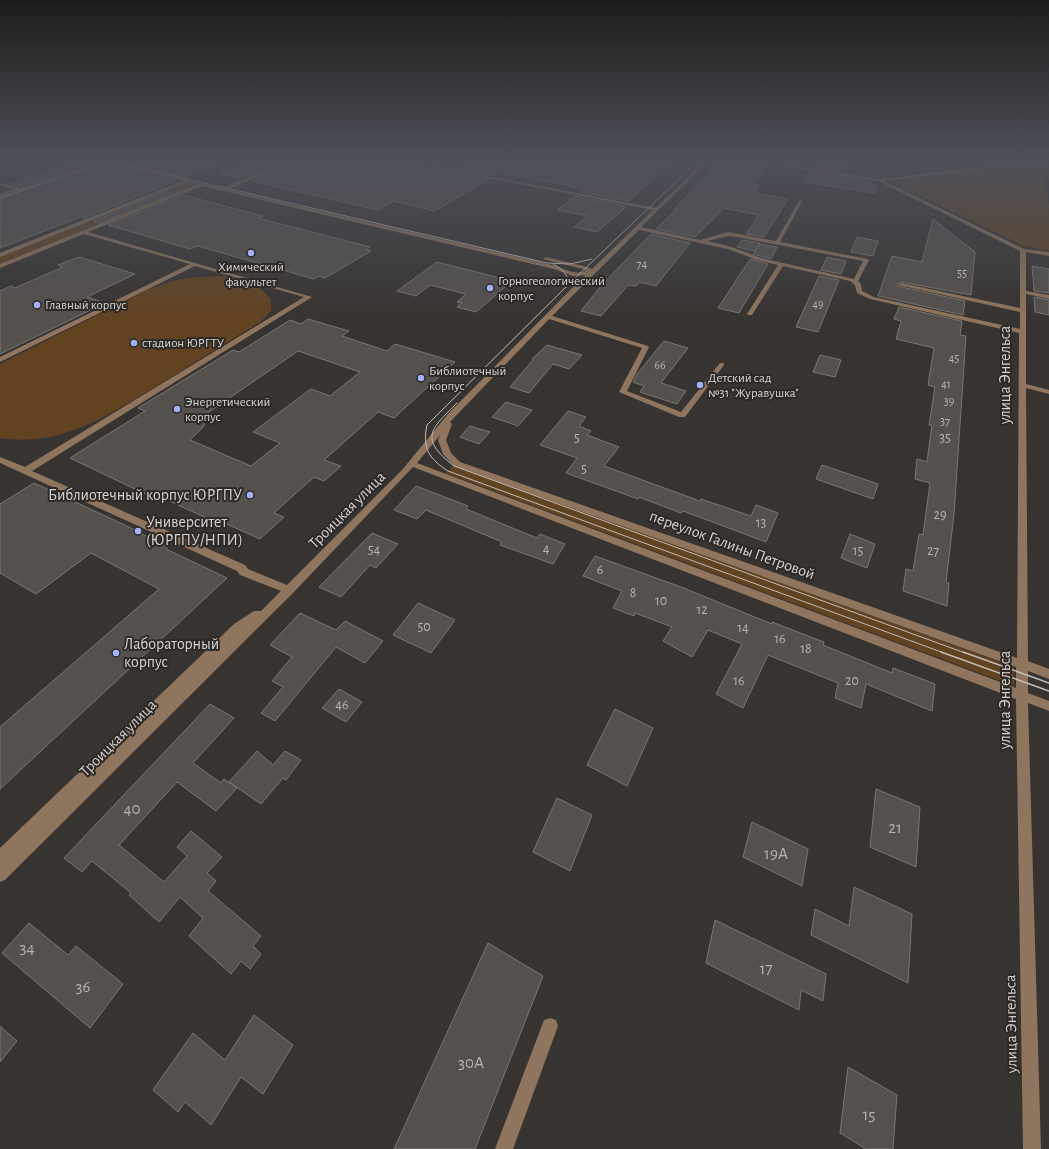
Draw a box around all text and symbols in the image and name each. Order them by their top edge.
marker: Химический факультет [246,248,256,258]
house number: 74 [637,258,648,270]
place label: Химический факультет [218,261,284,289]
house number: 55 [957,267,967,279]
place label: Горногеологический корпус [498,275,605,303]
marker: Горногеологический корпус [485,283,495,293]
house number: 49 [812,298,824,310]
place label: Главный корпус [45,299,127,312]
marker: Главный корпус [32,300,42,310]
street label: улица Энгельса [997,326,1014,425]
place label: стадион ЮРГТУ [142,337,225,350]
marker: стадион ЮРГТУ [129,338,139,348]
house number: 45 [949,352,959,364]
house number: 66 [654,359,666,371]
place label: Библиотечный корпус [429,365,506,393]
place label: Детский сад №31 "Журавушка" [708,372,799,400]
marker: Библиотечный корпус [416,373,426,383]
house number: 41 [941,378,951,390]
marker: Детский сад №31 "Журавушка" [695,380,705,390]
house number: 39 [944,395,955,407]
place label: Энергетический корпус [185,396,270,424]
marker: Энергетический корпус [172,404,182,414]
house number: 37 [940,415,950,427]
house number: 5 [574,431,580,445]
house number: 35 [939,431,951,445]
house number: 5 [581,462,587,476]
street label: Троицкая улица [305,468,389,552]
place label: Библиотечный корпус ЮРГПУ [48,487,242,504]
marker: Библиотечный корпус ЮРГПУ [245,490,255,500]
street label: переулок Галины Петровой [647,508,817,583]
house number: 29 [934,508,946,522]
place label: Университет (ЮРГПУ/НПИ) [146,514,243,548]
house number: 13 [756,516,767,530]
marker: Университет (ЮРГПУ/НПИ) [133,526,143,536]
house number: 4 [543,542,550,556]
house number: 54 [368,543,381,557]
house number: 15 [853,544,863,558]
house number: 27 [927,544,939,558]
house number: 6 [597,563,603,577]
house number: 8 [630,586,636,600]
house number: 10 [655,594,667,608]
house number: 12 [696,603,708,617]
house number: 50 [417,620,431,634]
house number: 14 [737,621,749,635]
house number: 16 [774,632,786,646]
place label: Лабораторный корпус [124,636,219,671]
house number: 18 [800,642,812,656]
marker: Лабораторный корпус [111,648,121,658]
street label: улица Энгельса [997,651,1014,750]
house number: 16 [733,674,745,688]
house number: 20 [845,674,859,688]
street label: Троицкая улица [76,696,160,780]
house number: 46 [335,698,349,712]
house number: 40 [123,800,141,817]
house number: 21 [888,819,902,836]
house number: 19А [764,845,788,862]
house number: 34 [19,939,35,956]
house number: 17 [760,960,772,977]
street label: улица Энгельса [1002,974,1021,1074]
house number: 36 [76,978,91,995]
house number: 30А [458,1054,484,1071]
house number: 15 [863,1106,875,1123]

